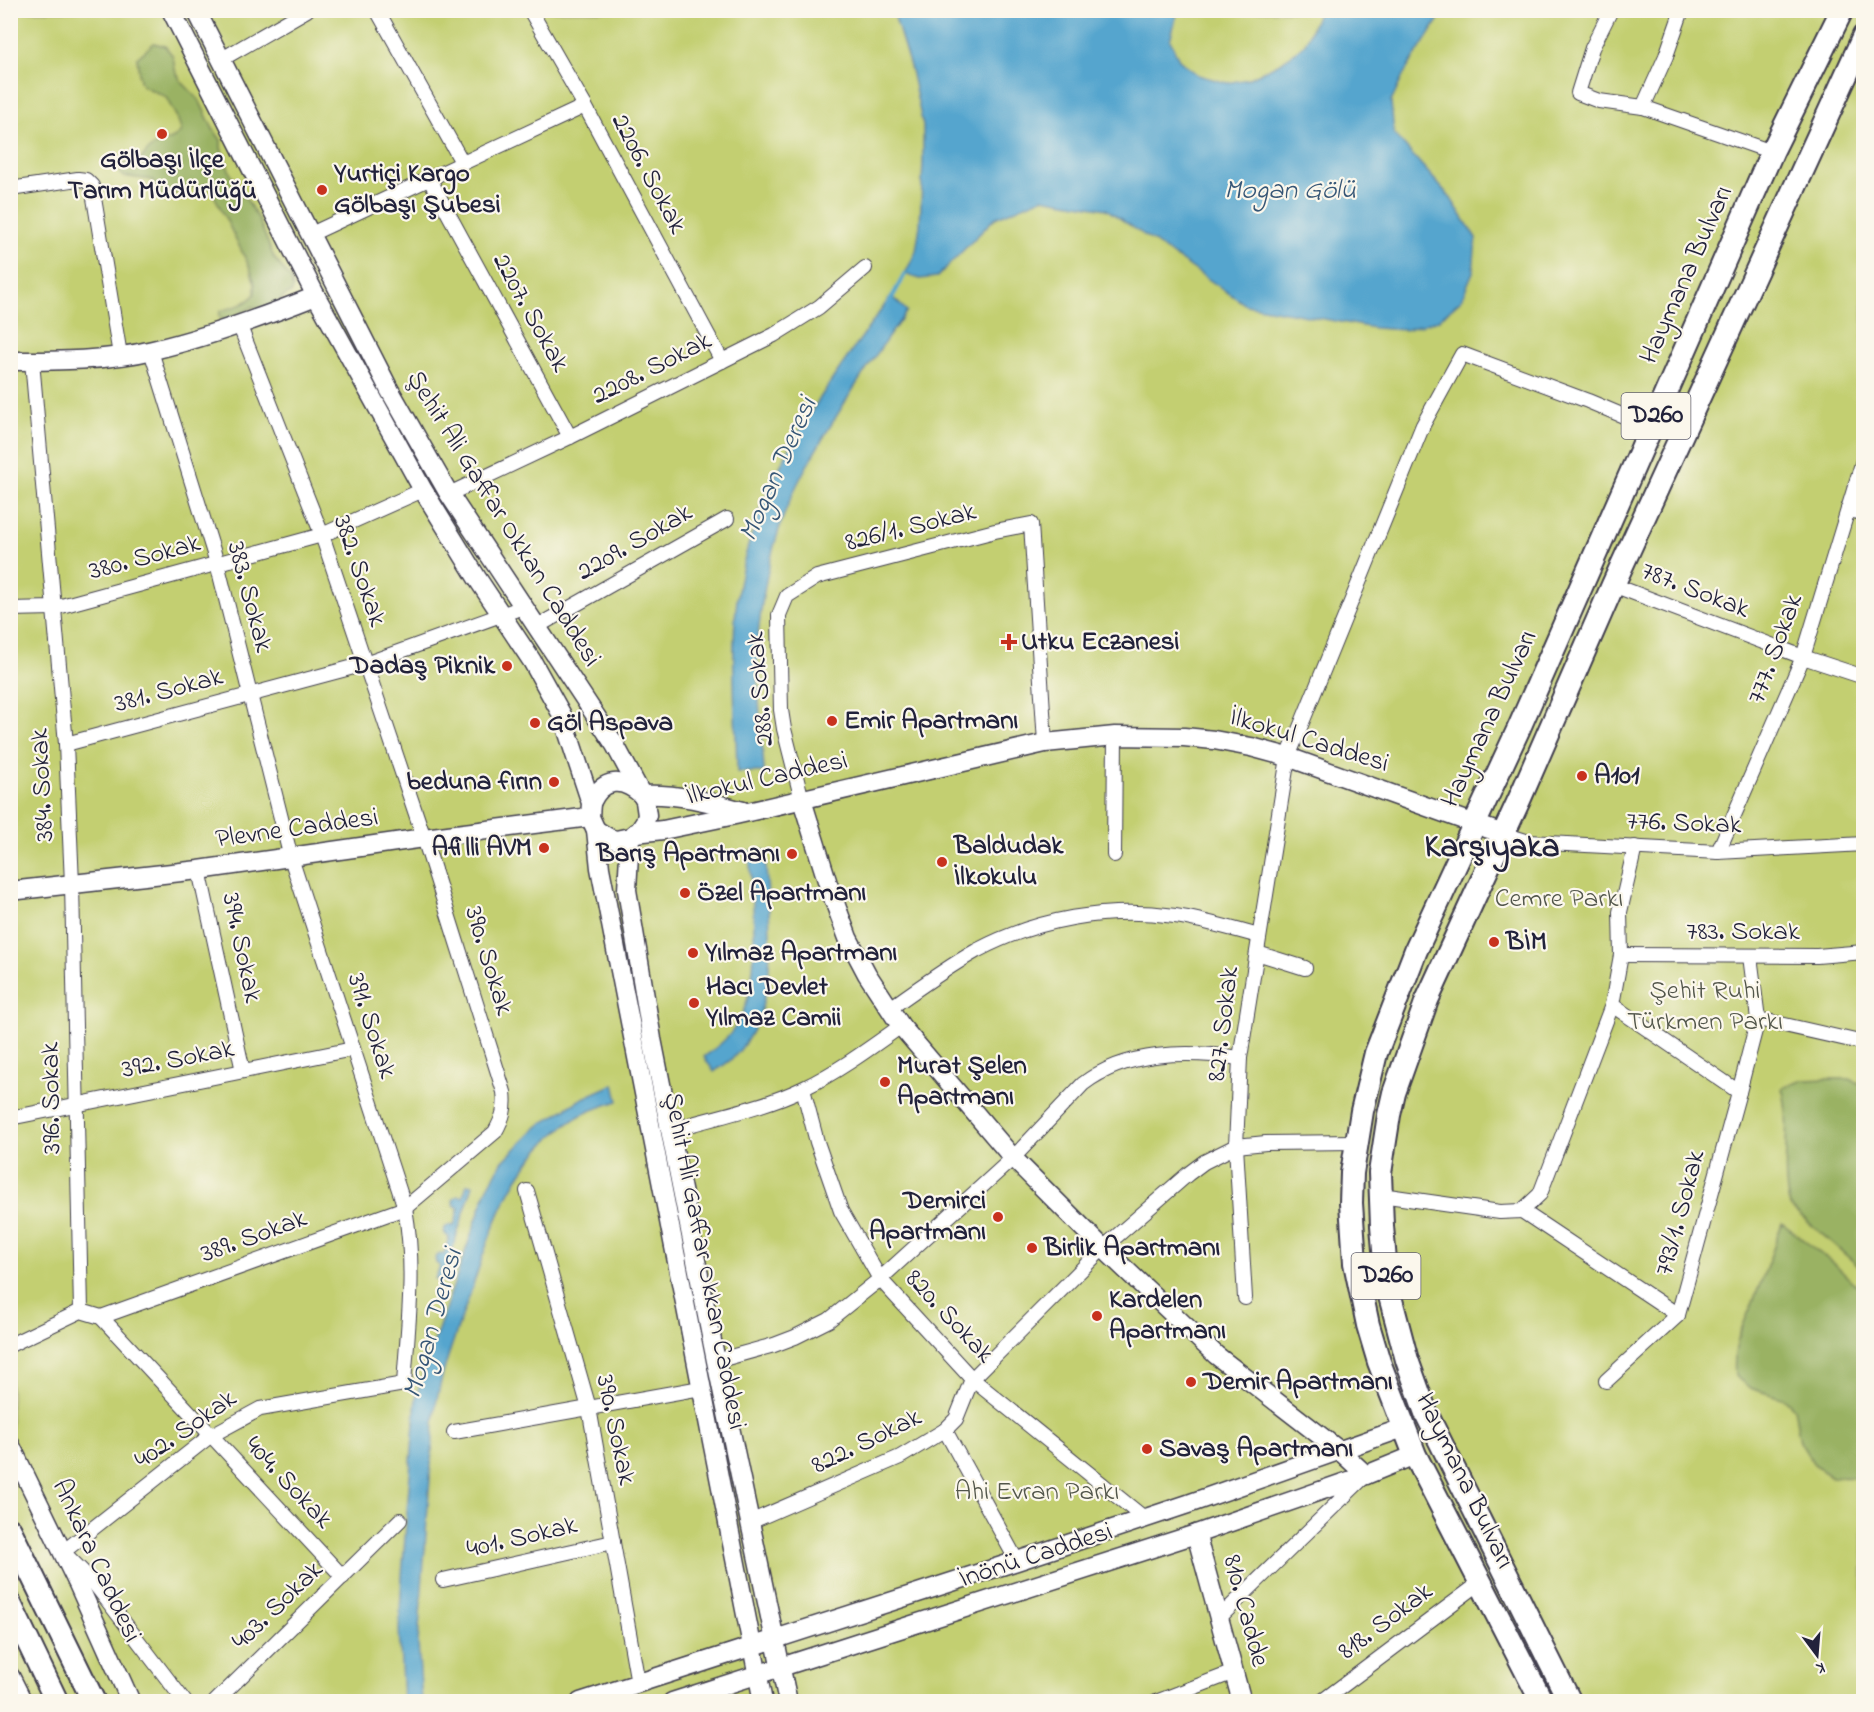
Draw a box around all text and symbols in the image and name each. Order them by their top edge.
street label: 2206. Sokak [600,107,696,241]
marker: Gölbaşı İlçe Tarım Müdürlüğü [155,127,169,141]
place label: Gölbaşı İlçe Tarım Müdürlüğü [67,141,257,212]
place label: Yurtiçi Kargo Gölbaşı Şubesi [333,155,501,225]
water label: Mogan Gölü [1224,171,1356,212]
street label: Haymana Bulvarı [1630,179,1744,371]
marker: Yurtiçi Kargo Gölbaşı Şubesi [315,183,329,197]
street label: 2207. Sokak [481,246,579,380]
street label: 2208. Sokak [585,322,719,416]
street label: Şehit Ali Gaffar Okkan Caddesi [396,363,610,675]
water label: Mogan Deresi [729,389,830,549]
road number: D260 [1622,393,1690,439]
street label: 826/1. Sokak [842,493,981,563]
street label: 2209. Sokak [570,494,700,592]
street label: 382. Sokak [322,510,396,632]
street label: 380. Sokak [85,524,205,592]
street label: 383. Sokak [215,537,283,657]
street label: 787. Sokak [1635,552,1755,630]
street label: 777. Sokak [1738,588,1814,709]
place label: Utku Eczanesi [1021,623,1179,662]
street label: Haymana Bulvarı [1432,624,1548,814]
street label: 288. Sokak [737,630,785,748]
marker: Utku Eczanesi [1002,635,1016,649]
place label: Dadaş Piknik [348,647,496,686]
street label: 381. Sokak [110,658,228,724]
marker: Dadaş Piknik [500,659,514,673]
street label: İlkokul Caddesi [1224,698,1394,784]
place label: Emir Apartmanı [844,702,1018,741]
place label: Göl Aspava [547,704,673,743]
marker: Emir Apartmanı [825,714,839,728]
marker: Göl Aspava [528,716,542,730]
street label: 384. Sokak [21,727,65,843]
street label: İlkokul Caddesi [682,741,852,817]
place label: A101 [1594,757,1640,796]
place label: beduna fırın [407,763,542,802]
marker: A101 [1575,769,1589,783]
marker: beduna fırın [547,775,561,789]
street label: Plevne Caddesi [213,798,381,860]
street label: 776. Sokak [1626,803,1742,846]
district label: Karşıyaka [1424,824,1560,873]
place label: Baldudak İlkokulu [952,827,1065,897]
place label: Afilli AVM [432,829,532,868]
place label: Barış Apartmanı [594,835,780,874]
marker: Afilli AVM [537,841,551,855]
marker: Barış Apartmanı [785,847,799,861]
marker: Baldudak İlkokulu [935,855,949,869]
place label: Özel Apartmanı [697,874,867,913]
park label: Cemre Parkı [1495,880,1623,919]
marker: Özel Apartmanı [678,886,692,900]
street label: 394. Sokak [210,889,272,1007]
street label: 390. Sokak [453,902,523,1020]
street label: 783. Sokak [1686,913,1800,952]
place label: BİM [1504,923,1547,962]
place label: Yılmaz Apartmanı [704,934,898,973]
marker: BİM [1487,935,1501,949]
marker: Yılmaz Apartmanı [686,946,700,960]
street label: 827. Sokak [1198,964,1250,1084]
street label: 391. Sokak [336,968,406,1084]
place label: Hacı Devlet Yılmaz Camii [705,968,842,1038]
park label: Şehit Ruhi Türkmen Parkı [1627,972,1783,1042]
marker: Hacı Devlet Yılmaz Camii [687,996,701,1010]
street label: 392. Sokak [118,1030,238,1090]
street label: 396. Sokak [32,1041,72,1154]
place label: Murat Şelen Apartmanı [897,1047,1027,1117]
marker: Murat Şelen Apartmanı [878,1075,892,1089]
street label: Şehit Ali Gaffar Okkan Caddesi [652,1089,756,1433]
street label: 793/1. Sokak [1646,1146,1716,1280]
place label: Demirci Apartmanı [869,1182,986,1252]
street label: 389. Sokak [195,1200,313,1274]
marker: Demirci Apartmanı [991,1210,1005,1224]
place label: Birlik Apartmanı [1042,1229,1221,1268]
marker: Birlik Apartmanı [1025,1241,1039,1255]
water label: Mogan Deresi [393,1242,476,1404]
road number: D260 [1352,1253,1420,1299]
street label: 820. Sokak [895,1261,1003,1373]
place label: Kardelen Apartmanı [1109,1281,1226,1351]
marker: Kardelen Apartmanı [1090,1309,1104,1323]
place label: Demir Apartmanı [1201,1363,1393,1402]
street label: 390. Sokak [584,1371,646,1489]
marker: Demir Apartmanı [1184,1375,1198,1389]
street label: 402. Sokak [127,1380,245,1480]
street label: Haymana Bulvarı [1404,1386,1524,1576]
street label: 822. Sokak [805,1399,929,1485]
street label: 404. Sokak [235,1428,342,1538]
place label: Savaş Apartmanı [1159,1430,1354,1469]
marker: Savaş Apartmanı [1140,1442,1154,1456]
street label: Ankara Caddesi [41,1473,151,1649]
park label: Ahi Evran Parkı [955,1473,1119,1512]
street label: 401. Sokak [463,1506,581,1570]
street label: İnönü Caddesi [954,1513,1118,1599]
street label: 810. Cadde [1211,1551,1279,1672]
street label: 403. Sokak [223,1552,333,1660]
street label: 818. Sokak [1330,1573,1442,1671]
north arrow [1787,1625,1847,1685]
text: K [1812,1655,1828,1680]

